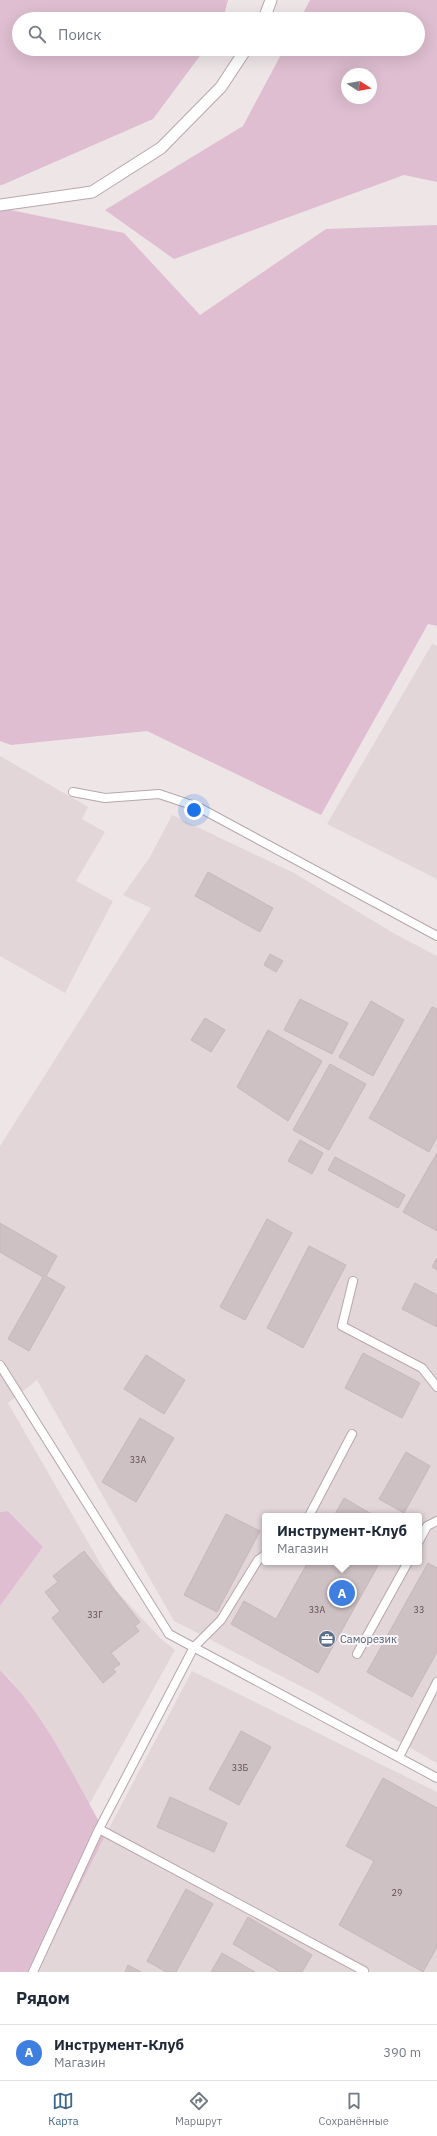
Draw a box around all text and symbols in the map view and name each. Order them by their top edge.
search box [12,12,425,56]
icon: search [26,23,48,45]
text: Поиск [58,25,101,44]
north arrow [341,68,377,104]
your location [184,800,204,820]
house number: 33А [130,1454,147,1465]
popup [262,1513,422,1565]
text: Инструмент-Клуб [277,1521,407,1540]
text: Магазин [277,1540,329,1557]
pin: A [329,1578,355,1608]
house number: 33А [309,1604,326,1615]
house number: 33 [414,1604,424,1615]
house number: 33Г [87,1609,103,1620]
office icon: Саморезик [317,1629,337,1649]
place label: Саморезик [340,1632,397,1646]
house number: 33Б [232,1762,249,1773]
house number: 29 [392,1887,402,1898]
text: Рядом [16,1987,70,2009]
text: Инструмент-Клуб [54,2035,184,2054]
text: A [25,2044,33,2061]
text: 390 m [383,2044,421,2061]
text: Магазин [54,2054,106,2071]
tab: Карта [48,2090,79,2128]
tab: Маршрут [175,2090,222,2128]
tab: Сохранённые [319,2090,389,2128]

